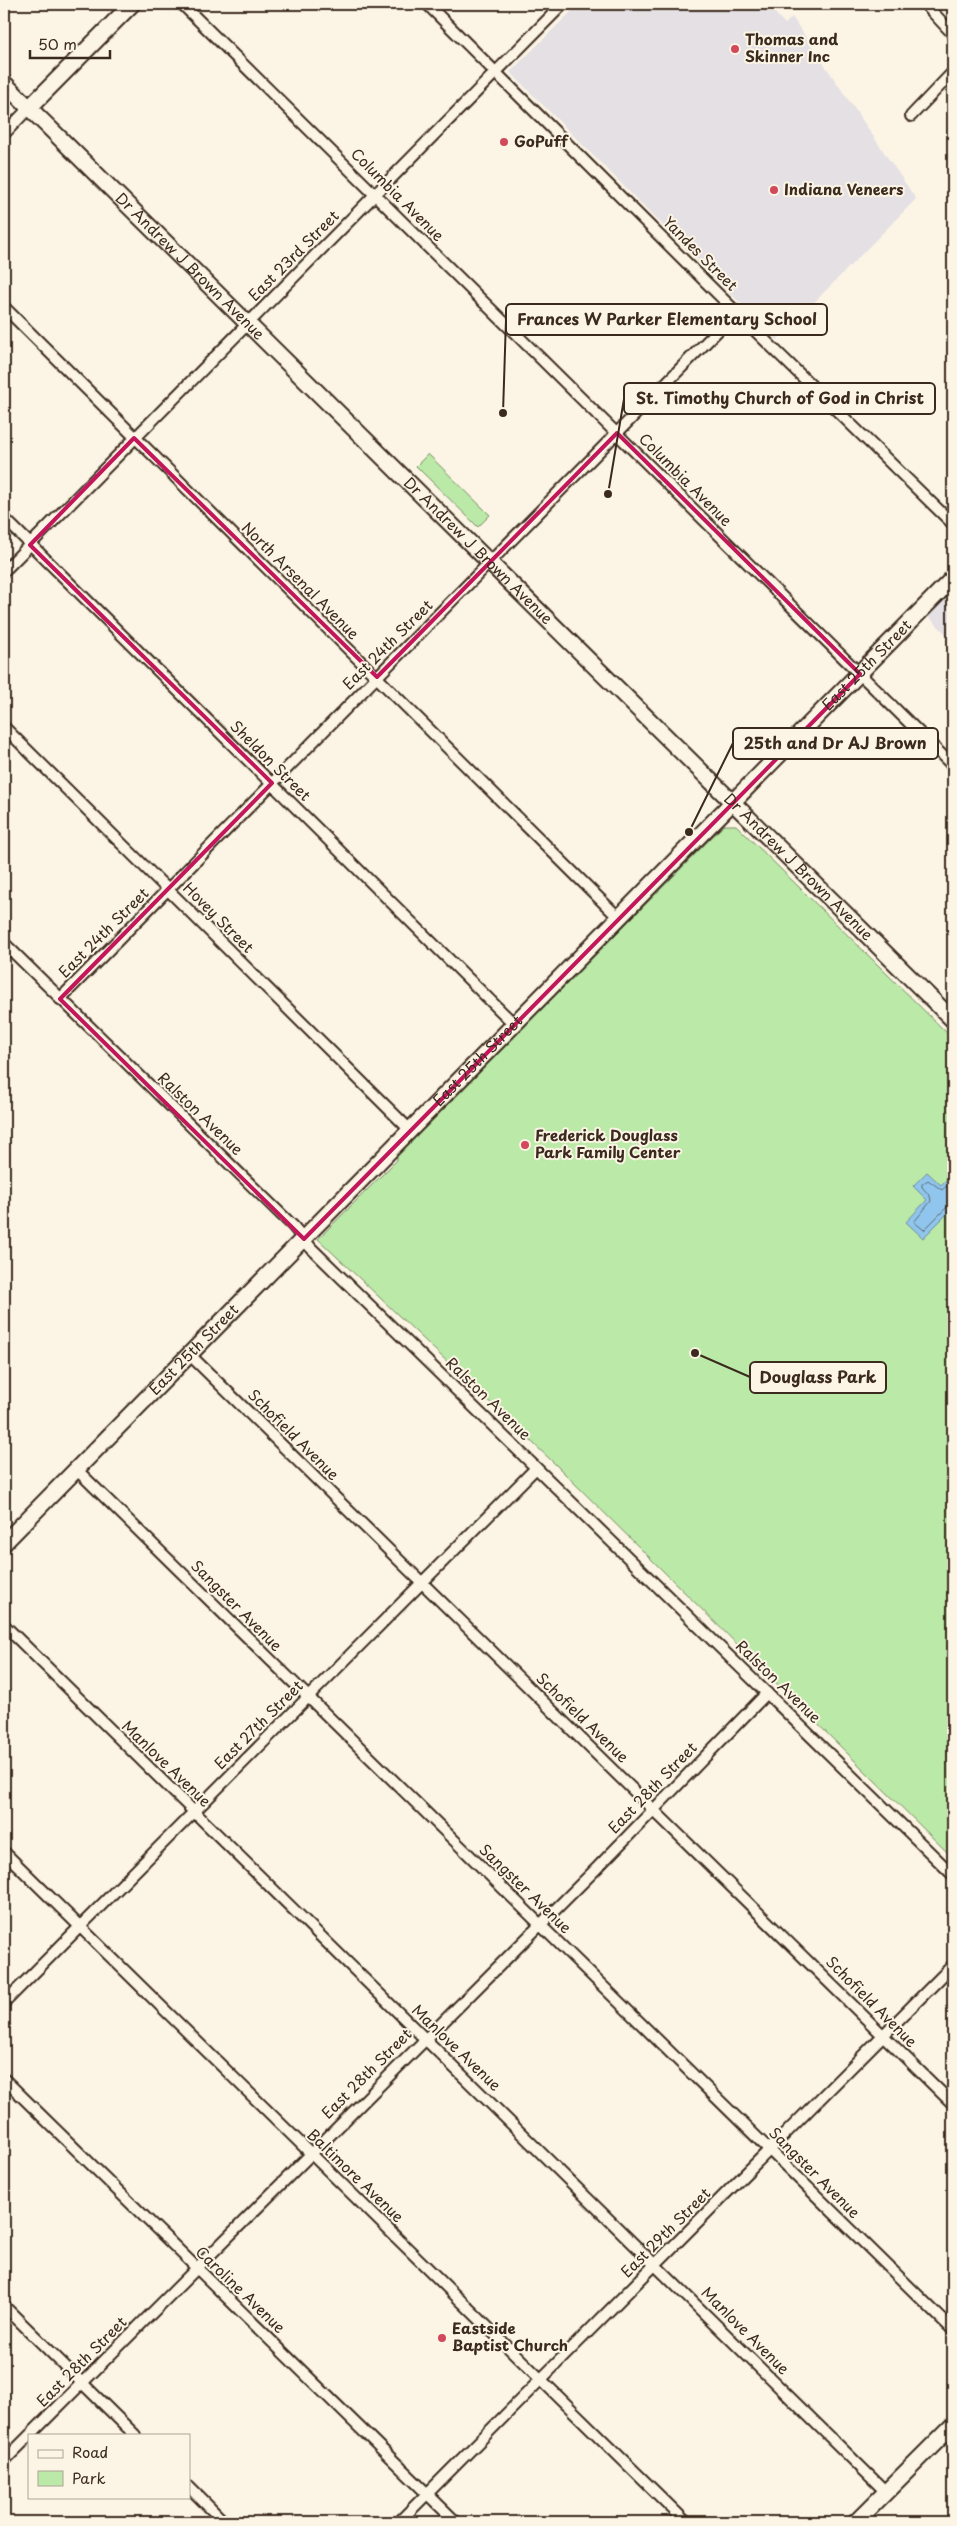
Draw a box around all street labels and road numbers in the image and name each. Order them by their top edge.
street label: Columbia Avenue [346,142,450,246]
street label: Dr Andrew J Brown Avenue [111,186,271,344]
street label: East 23rd Street [242,204,344,306]
street label: Yandes Street [658,210,744,296]
street label: Columbia Avenue [634,427,738,531]
street label: Dr Andrew J Brown Avenue [399,471,559,629]
street label: North Arsenal Avenue [237,516,365,644]
street label: East 24th Street [337,594,437,694]
street label: East 25th Street [816,614,916,715]
street label: Sheldon Street [225,714,317,806]
street label: Dr Andrew J Brown Avenue [719,787,879,945]
street label: Hovey Street [178,876,260,958]
street label: East 24th Street [53,882,153,982]
street label: East 25th Street [427,1009,527,1111]
street label: Ralston Avenue [153,1066,249,1160]
street label: East 25th Street [143,1298,243,1399]
street label: Ralston Avenue [441,1351,537,1445]
street label: Schofield Avenue [243,1383,345,1485]
street label: Sangster Avenue [186,1554,288,1656]
street label: Ralston Avenue [731,1634,827,1728]
street label: Schofield Avenue [532,1667,635,1767]
street label: East 27th Street [208,1674,308,1774]
street label: Manlove Avenue [117,1714,217,1812]
street label: East 28th Street [602,1736,702,1838]
street label: Sangster Avenue [475,1838,577,1938]
street label: Schofield Avenue [821,1950,923,2052]
street label: Manlove Avenue [407,1998,507,2096]
street label: East 28th Street [316,2023,416,2123]
street label: Sangster Avenue [764,2121,866,2223]
street label: Baltimore Avenue [303,2123,410,2227]
street label: East 29th Street [615,2182,715,2282]
street label: Caroline Avenue [191,2240,291,2338]
street label: Manlove Avenue [697,2281,795,2379]
street label: East 28th Street [31,2311,131,2411]

